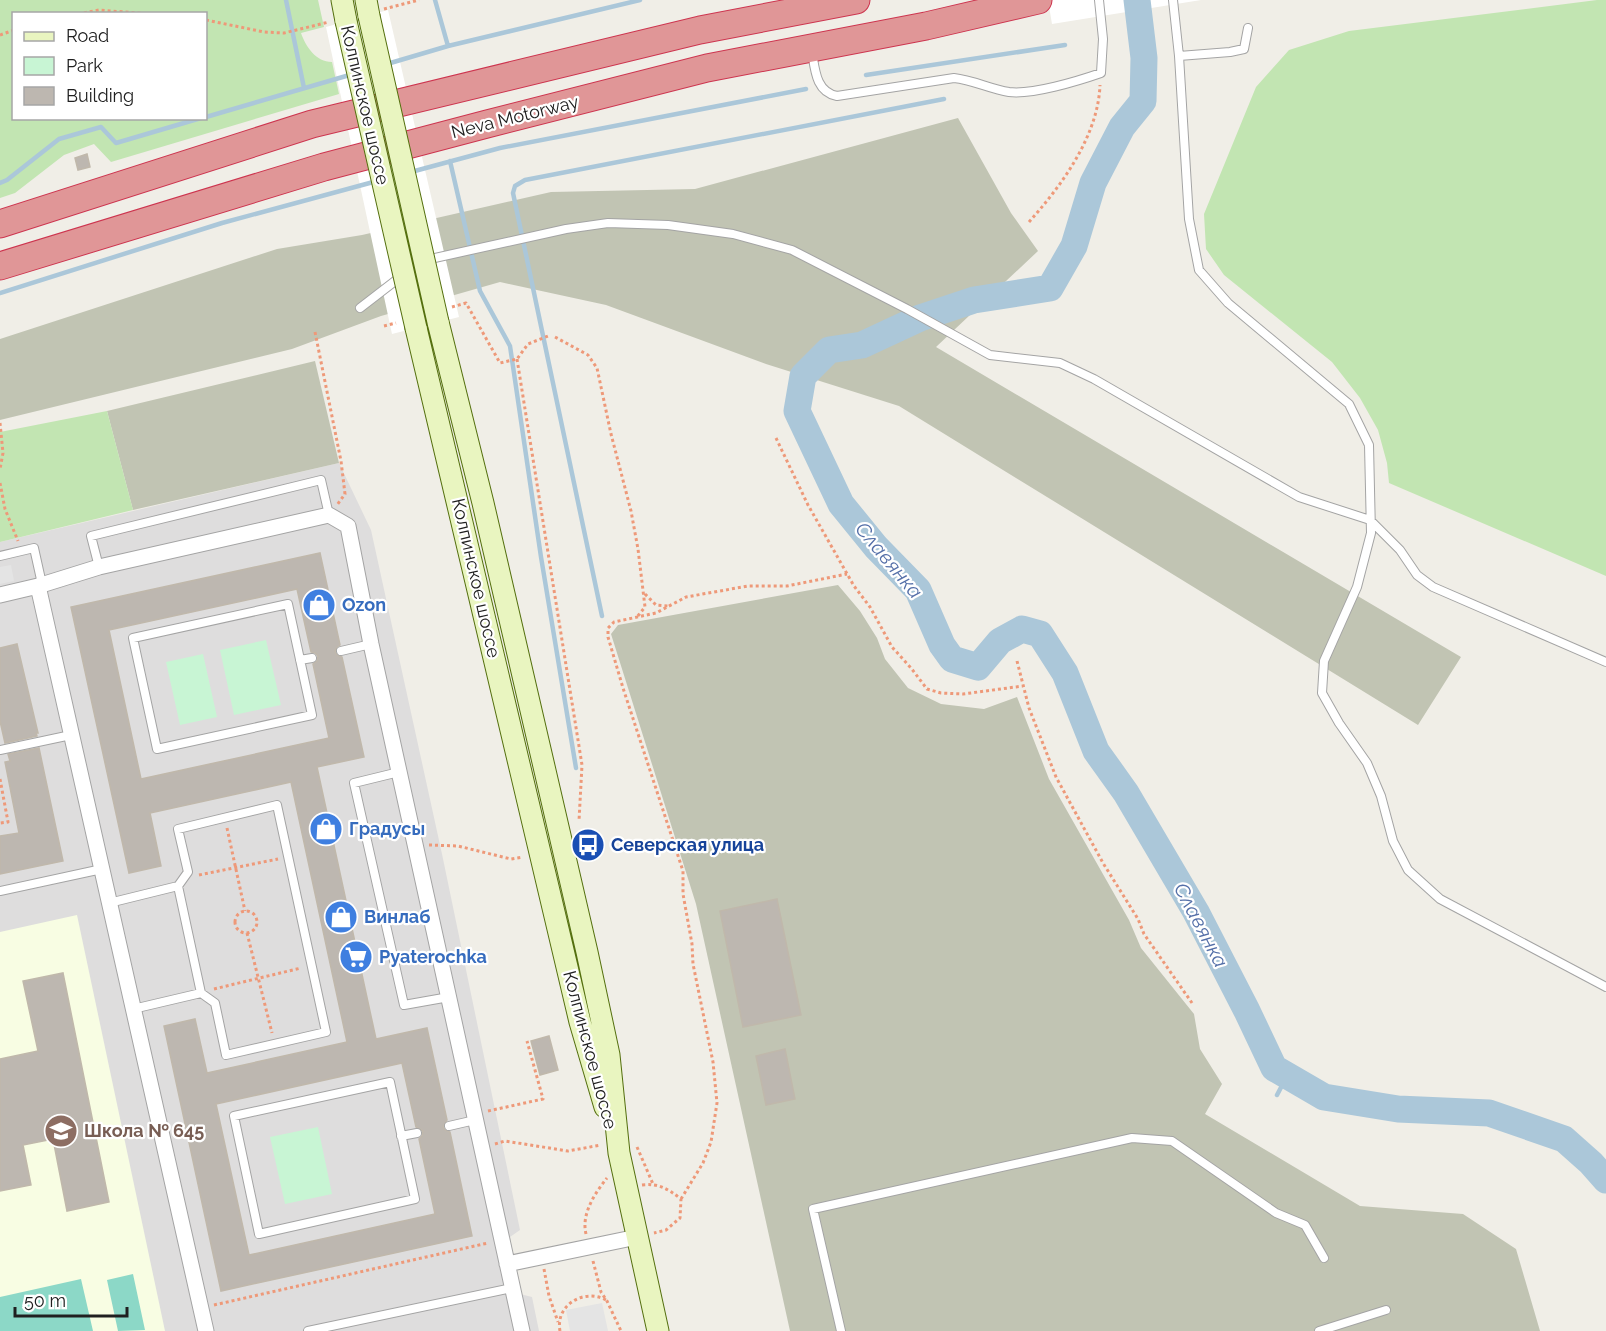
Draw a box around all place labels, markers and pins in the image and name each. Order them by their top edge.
shop icon: Ozon [301,587,337,623]
place label: Ozon [342,594,386,615]
shop icon: Градусы [308,811,344,847]
place label: Градусы [349,818,425,839]
bus stop icon: Северская улица [570,827,606,863]
place label: Северская улица [611,834,764,855]
shop icon: Винлаб [323,899,359,935]
place label: Винлаб [364,906,430,927]
supermarket icon: Pyaterochka [338,939,374,975]
place label: Pyaterochka [379,946,487,967]
school or university icon: Школа № 645 [43,1113,79,1149]
place label: Школа № 645 [84,1120,204,1141]

